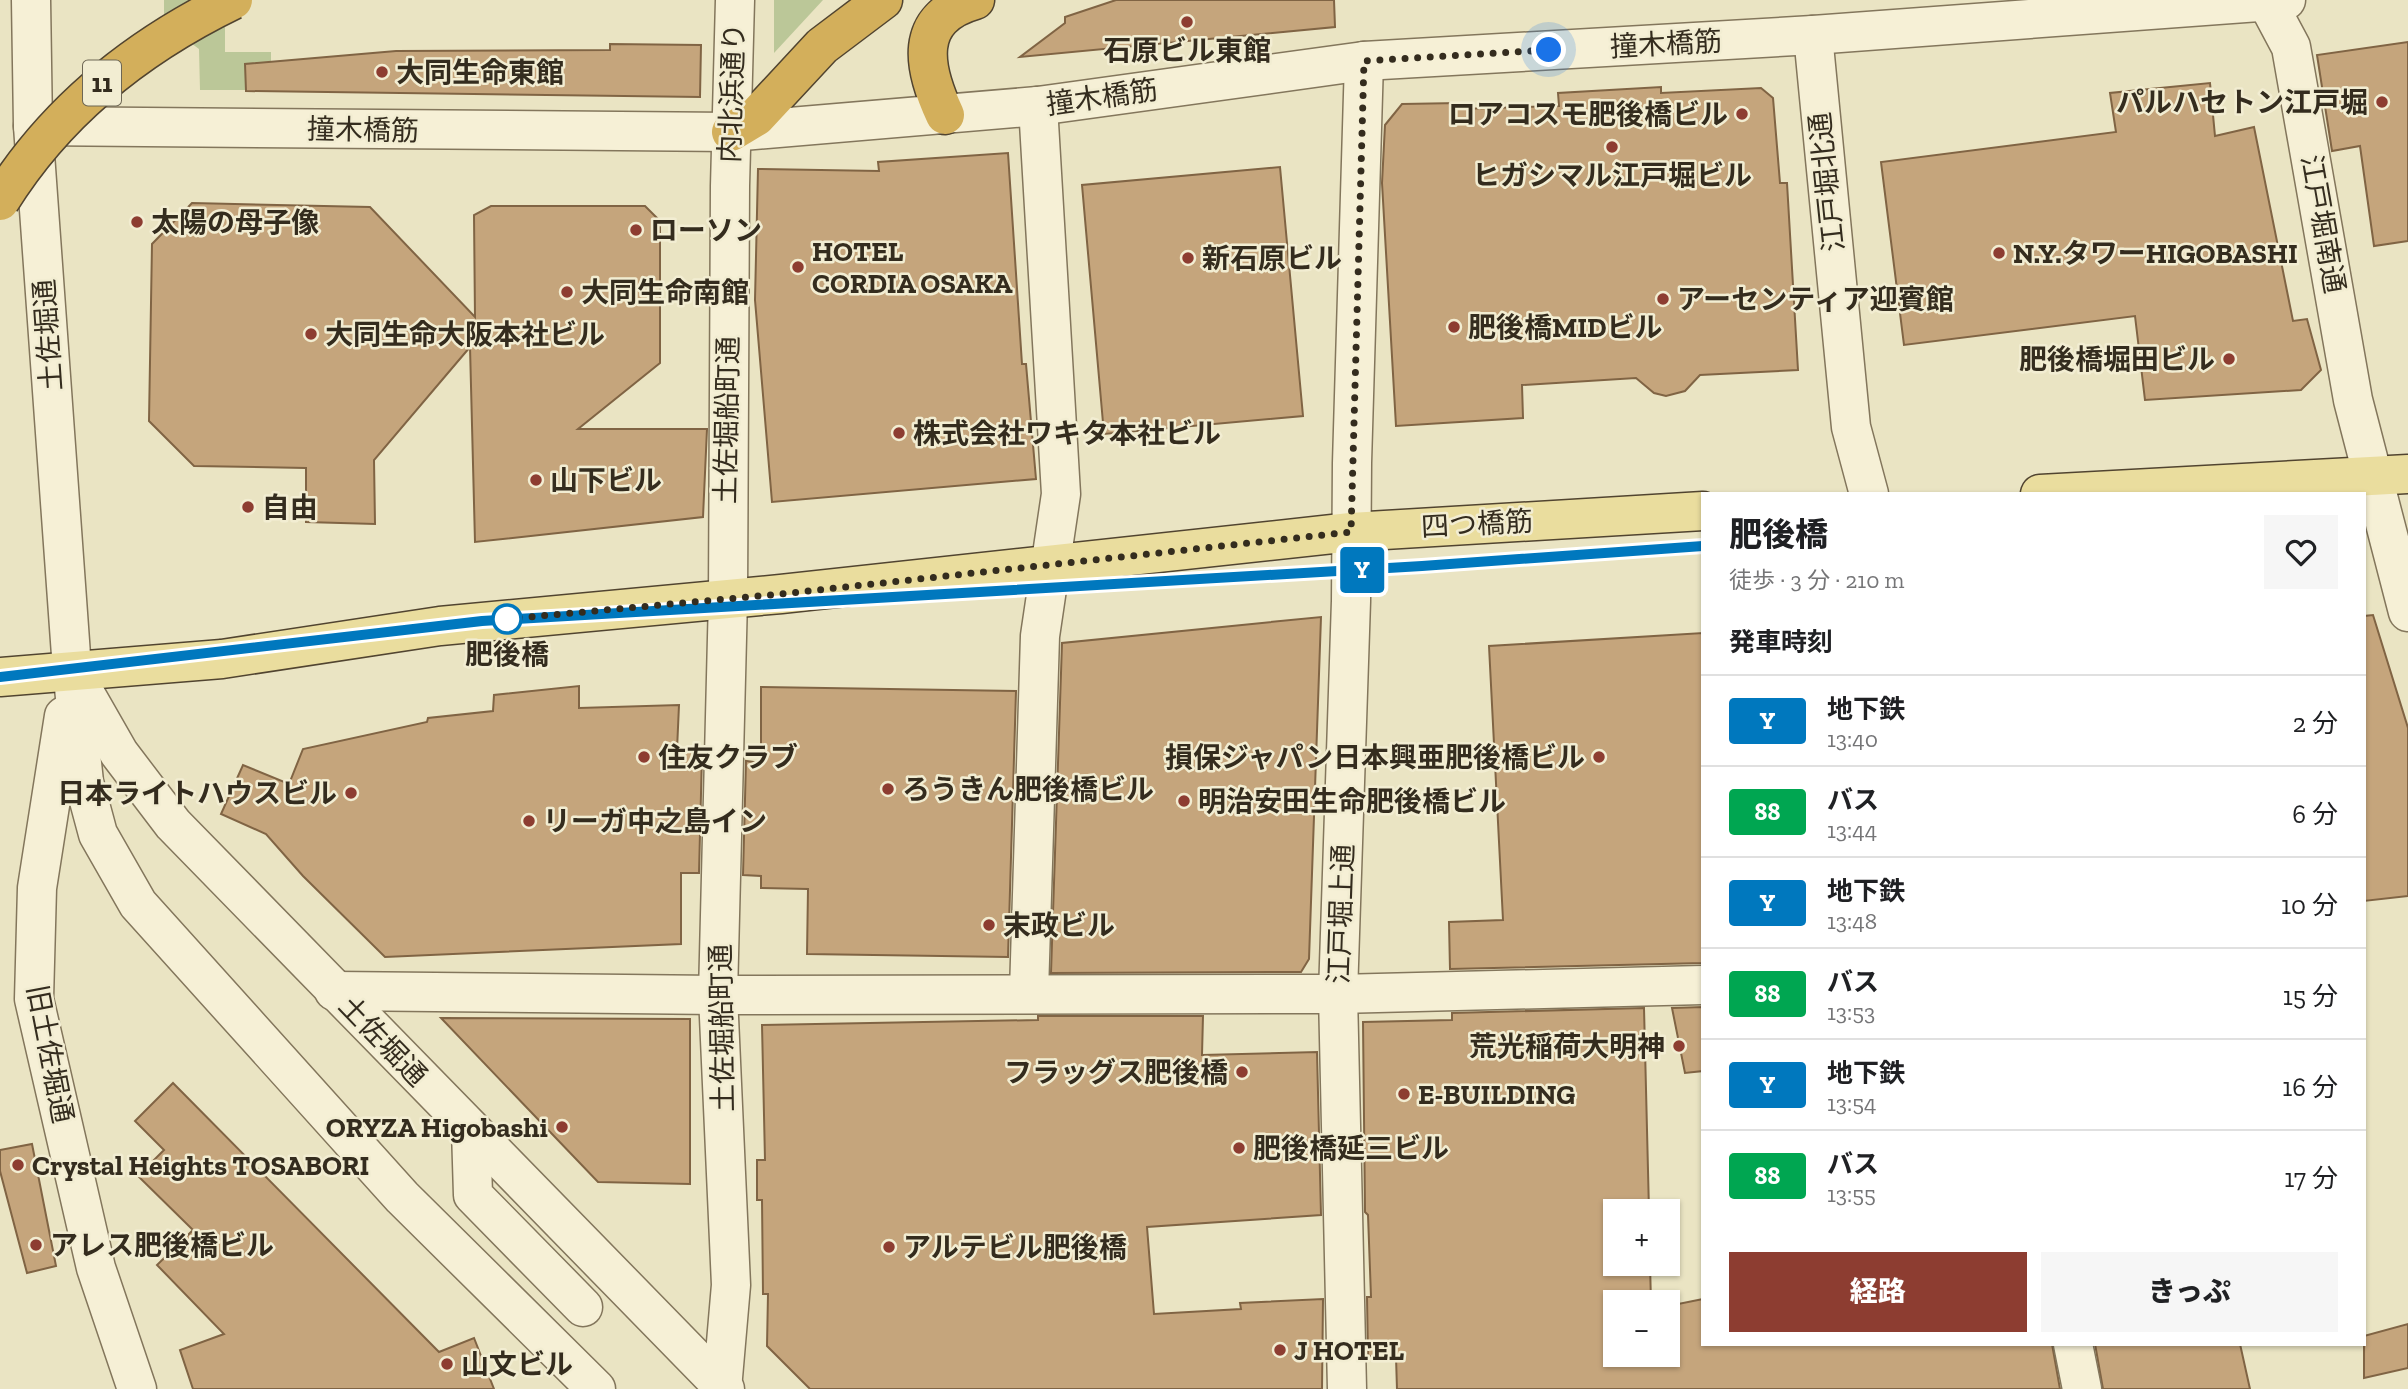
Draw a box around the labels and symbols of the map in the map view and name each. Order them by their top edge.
marker: 石原ビル東館 [1179,14,1195,30]
street label: 内北浜通り [713,22,751,164]
street label: 撞木橋筋 [1609,25,1723,63]
your location [1531,32,1566,67]
place label: 石原ビル東館 [1103,34,1271,67]
place label: 大同生命東館 [396,56,564,89]
road number: 11 [83,60,121,106]
marker: 大同生命東館 [374,64,390,80]
street label: 撞木橋筋 [1044,73,1160,121]
place label: パルハセトン江戸堀 [2116,86,2368,119]
marker: パルハセトン江戸堀 [2374,94,2390,110]
place label: ロアコスモ肥後橋ビル [1448,98,1728,131]
marker: ロアコスモ肥後橋ビル [1734,106,1750,122]
street label: 江戸堀北通 [1803,111,1851,253]
street label: 撞木橋筋 [307,113,419,147]
marker: ヒガシマル江戸堀ビル [1604,139,1620,155]
street label: 江戸堀南通 [2295,152,2351,296]
place label: ヒガシマル江戸堀ビル [1472,159,1752,192]
place label: 太陽の母子像 [151,206,319,239]
marker: 太陽の母子像 [129,214,145,230]
place label: ローソン [650,214,762,247]
marker: ローソン [628,222,644,238]
place label: HOTEL CORDIA OSAKA [812,235,1013,300]
place label: N.Y.タワーHIGOBASHI [2013,237,2298,270]
place label: 新石原ビル [1202,242,1342,275]
marker: N.Y.タワーHIGOBASHI [1991,245,2007,261]
marker: 新石原ビル [1180,250,1196,266]
marker: HOTEL CORDIA OSAKA [790,259,806,275]
place label: 大同生命南館 [581,276,749,309]
street label: 土佐堀通 [28,278,68,392]
place label: アーセンティア迎賓館 [1677,283,1954,316]
marker: 大同生命南館 [559,284,575,300]
marker: アーセンティア迎賓館 [1655,291,1671,307]
place label: 肥後橋MIDビル [1468,311,1663,344]
place label: 大同生命大阪本社ビル [325,318,605,351]
marker: 肥後橋MIDビル [1446,319,1462,335]
marker: 大同生命大阪本社ビル [303,326,319,342]
street label: 土佐堀船町通 [709,336,745,504]
place label: 肥後橋堀田ビル [2019,343,2215,376]
marker: 肥後橋堀田ビル [2221,351,2237,367]
place label: 株式会社ワキタ本社ビル [913,417,1221,450]
marker: 株式会社ワキタ本社ビル [891,425,907,441]
place label: 山下ビル [550,464,662,497]
marker: 山下ビル [528,472,544,488]
place label: 自由 [262,491,318,524]
marker: 自由 [240,499,256,515]
street label: 四つ橋筋 [1420,505,1534,543]
line badge: Y [1339,547,1385,593]
marker: 肥後橋 [492,604,522,634]
place label: 肥後橋 [465,638,549,671]
place label: 住友クラブ [658,741,798,774]
place label: 損保ジャパン日本興亜肥後橋ビル [1165,741,1585,774]
marker: 住友クラブ [636,749,652,765]
marker: 損保ジャパン日本興亜肥後橋ビル [1591,749,1607,765]
place label: ろうきん肥後橋ビル [902,773,1154,806]
place label: 日本ライトハウスビル [57,777,337,810]
marker: ろうきん肥後橋ビル [880,781,896,797]
marker: 日本ライトハウスビル [343,785,359,801]
place label: 明治安田生命肥後橋ビル [1198,785,1506,818]
marker: 明治安田生命肥後橋ビル [1176,793,1192,809]
place label: リーガ中之島イン [543,805,767,838]
marker: リーガ中之島イン [521,813,537,829]
street label: 江戸堀上通 [1322,843,1360,985]
place label: 末政ビル [1003,909,1115,942]
marker: 末政ビル [981,917,997,933]
street label: 土佐堀船町通 [704,944,740,1112]
street label: 旧土佐堀通 [20,982,80,1126]
street label: 土佐堀通 [332,989,434,1093]
place label: 荒光稲荷大明神 [1469,1030,1665,1063]
marker: 荒光稲荷大明神 [1671,1038,1687,1054]
place label: フラッグス肥後橋 [1004,1056,1228,1089]
marker: フラッグス肥後橋 [1234,1064,1250,1080]
place label: E-BUILDING [1418,1078,1575,1111]
marker: E-BUILDING [1396,1086,1412,1102]
place label: ORYZA Higobashi [326,1111,548,1144]
marker: ORYZA Higobashi [554,1119,570,1135]
place label: 肥後橋延三ビル [1253,1132,1449,1165]
marker: 肥後橋延三ビル [1231,1140,1247,1156]
place label: Crystal Heights TOSABORI [32,1149,369,1182]
marker: Crystal Heights TOSABORI [10,1157,26,1173]
place label: アレス肥後橋ビル [50,1229,274,1262]
place label: アルテビル肥後橋 [903,1231,1127,1264]
marker: アレス肥後橋ビル [28,1237,44,1253]
marker: アルテビル肥後橋 [881,1239,897,1255]
place label: J HOTEL [1294,1334,1405,1367]
marker: J HOTEL [1272,1342,1288,1358]
place label: 山文ビル [461,1348,573,1381]
marker: 山文ビル [439,1356,455,1372]

